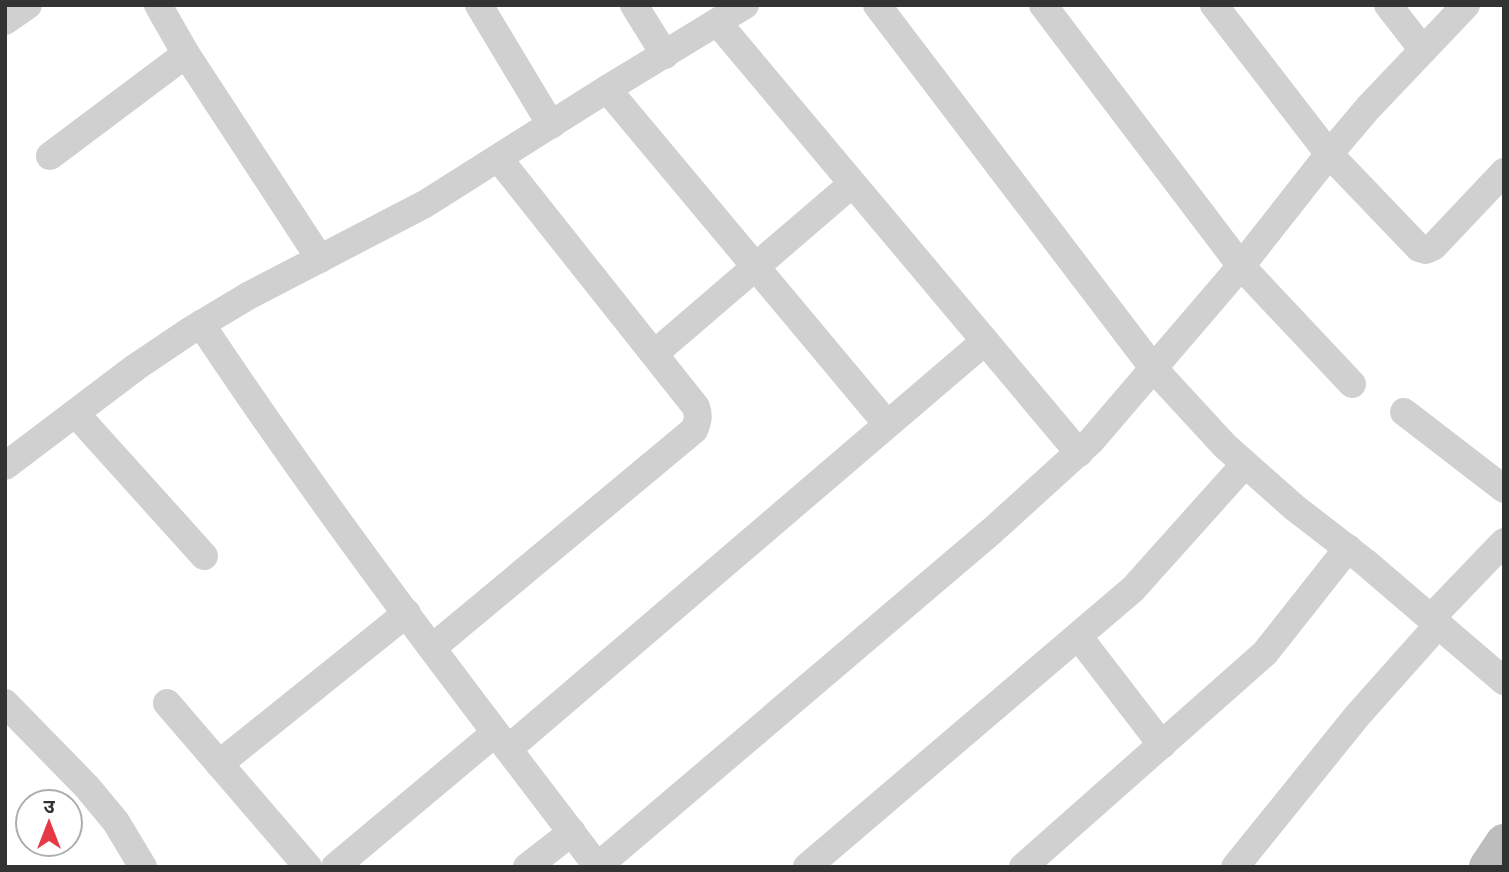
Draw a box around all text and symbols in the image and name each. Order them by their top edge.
north arrow [14,788,84,858]
text: उ [43,795,55,818]

